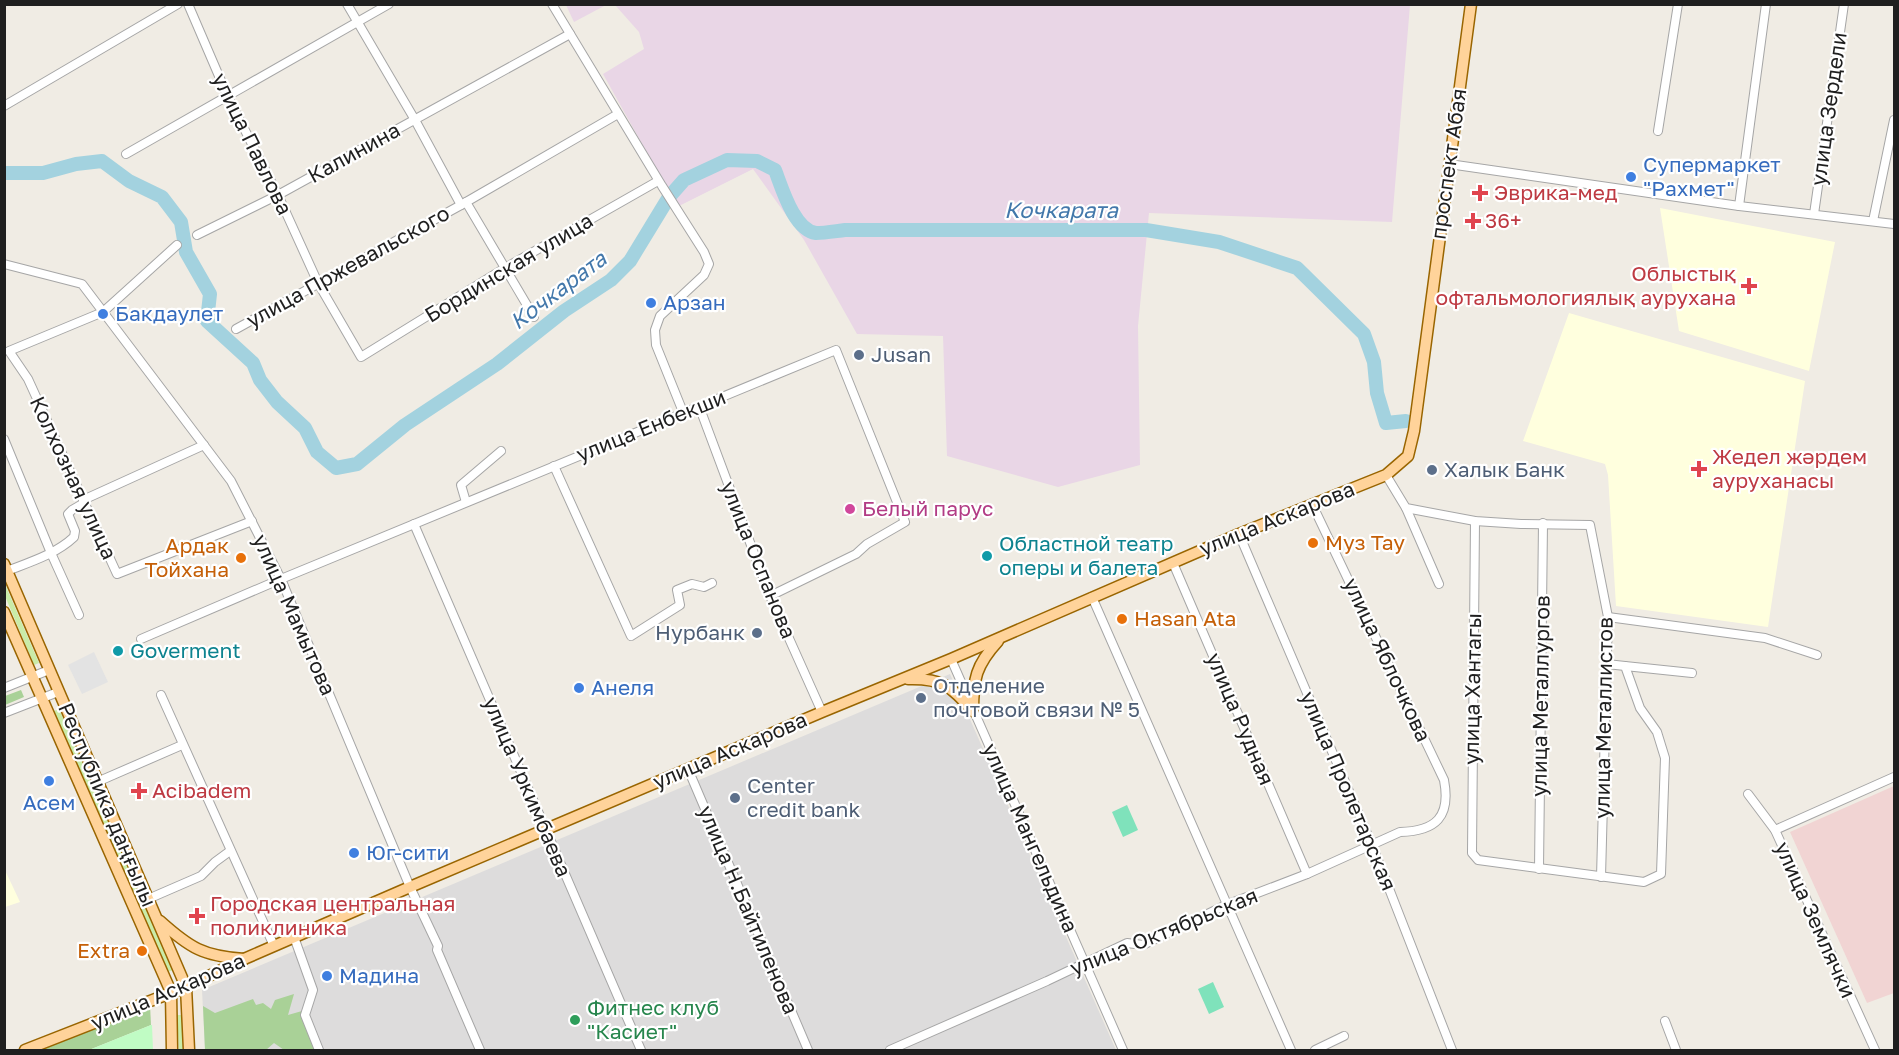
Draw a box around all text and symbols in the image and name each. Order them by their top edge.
street label: улица Зердели [1804,30,1852,187]
street label: улица Павлова [207,68,299,219]
street label: проспект Абая [1425,87,1471,241]
street label: Калинина [303,116,404,188]
place label: Супермаркет "Рахмет" [1643,151,1781,201]
marker: Супермаркет "Рахмет" [1624,170,1638,184]
place label: Эврика-мед [1494,179,1618,205]
marker: Эврика-мед [1471,184,1489,202]
water label: Кочкарата [1004,196,1119,223]
street label: улица Пржевальского [241,199,454,333]
street label: Бординская улица [420,207,597,328]
place label: 36+ [1485,207,1522,233]
marker: 36+ [1466,214,1480,228]
water label: Кочкарата [504,244,612,335]
place label: Облыстық офтальмологиялық аурухана [1436,260,1736,310]
marker: Облыстық офтальмологиялық аурухана [1740,277,1758,295]
place label: Арзан [663,289,726,315]
marker: Арзан [644,296,658,310]
place label: Бакдаулет [115,300,223,326]
marker: Бакдаулет [96,307,110,321]
place label: Jusan [871,341,931,367]
marker: Jusan [852,348,866,362]
street label: улица Енбекши [572,383,729,467]
street label: Колхозная улица [25,392,123,563]
place label: Жедел жәрдем ауруханасы [1712,443,1867,493]
place label: Халык Банк [1444,456,1565,482]
marker: Жедел жәрдем ауруханасы [1690,460,1708,478]
marker: Халык Банк [1425,463,1439,477]
street label: улица Аскарова [1195,475,1358,561]
street label: улица Оспанова [716,477,802,642]
place label: Белый парус [862,495,993,521]
marker: Белый парус [843,502,857,516]
place label: Муз Тау [1325,529,1405,555]
street label: улица Мамытова [248,530,342,699]
place label: Областной театр оперы и балета [999,530,1173,580]
place label: Ардак Тойхана [145,532,229,582]
marker: Муз Тау [1306,536,1320,550]
marker: Областной театр оперы и балета [980,549,994,563]
marker: Ардак Тойхана [234,551,248,565]
street label: улица Яблочкова [1339,573,1437,746]
street label: улица Металлургов [1525,595,1555,797]
place label: Hasan Ata [1134,605,1236,631]
marker: Hasan Ata [1115,612,1129,626]
street label: улица Хантагы [1458,613,1486,765]
street label: улица Металлистов [1588,617,1618,819]
place label: Нурбанк [655,619,745,645]
marker: Нурбанк [750,626,764,640]
place label: Goverment [130,637,241,663]
marker: Goverment [111,644,125,658]
street label: улица Рудная [1201,648,1281,789]
place label: Отделение почтовой связи № 5 [933,672,1140,722]
place label: Анеля [591,674,654,700]
marker: Анеля [572,681,586,695]
street label: улица Пролетарская [1295,687,1403,894]
marker: Отделение почтовой связи № 5 [914,691,928,705]
street label: улица Уркимбаева [478,693,578,881]
street label: Республика даңғылы [53,699,163,911]
street label: улица Аскарова [649,706,811,794]
street label: улица Мангельдина [977,739,1084,936]
place label: Center credit bank [747,772,860,822]
marker: Асем [42,774,56,788]
place label: Acibadem [152,777,251,803]
marker: Acibadem [130,782,148,800]
place label: Асем [23,789,75,815]
marker: Center credit bank [728,791,742,805]
street label: улица Н.Байтиленова [693,801,805,1018]
street label: улица Землячки [1770,837,1862,1002]
place label: Юг-сити [366,839,449,865]
marker: Юг-сити [347,846,361,860]
street label: улица Октябрьская [1066,882,1261,981]
place label: Городская центральная поликлиника [210,890,456,940]
marker: Городская центральная поликлиника [188,907,206,925]
place label: Extra [77,937,130,963]
marker: Extra [135,944,149,958]
street label: улица Аскарова [87,947,249,1035]
place label: Мадина [339,962,419,988]
marker: Мадина [320,969,334,983]
place label: Фитнес клуб "Касиет" [587,994,719,1044]
marker: Фитнес клуб "Касиет" [568,1013,582,1027]

